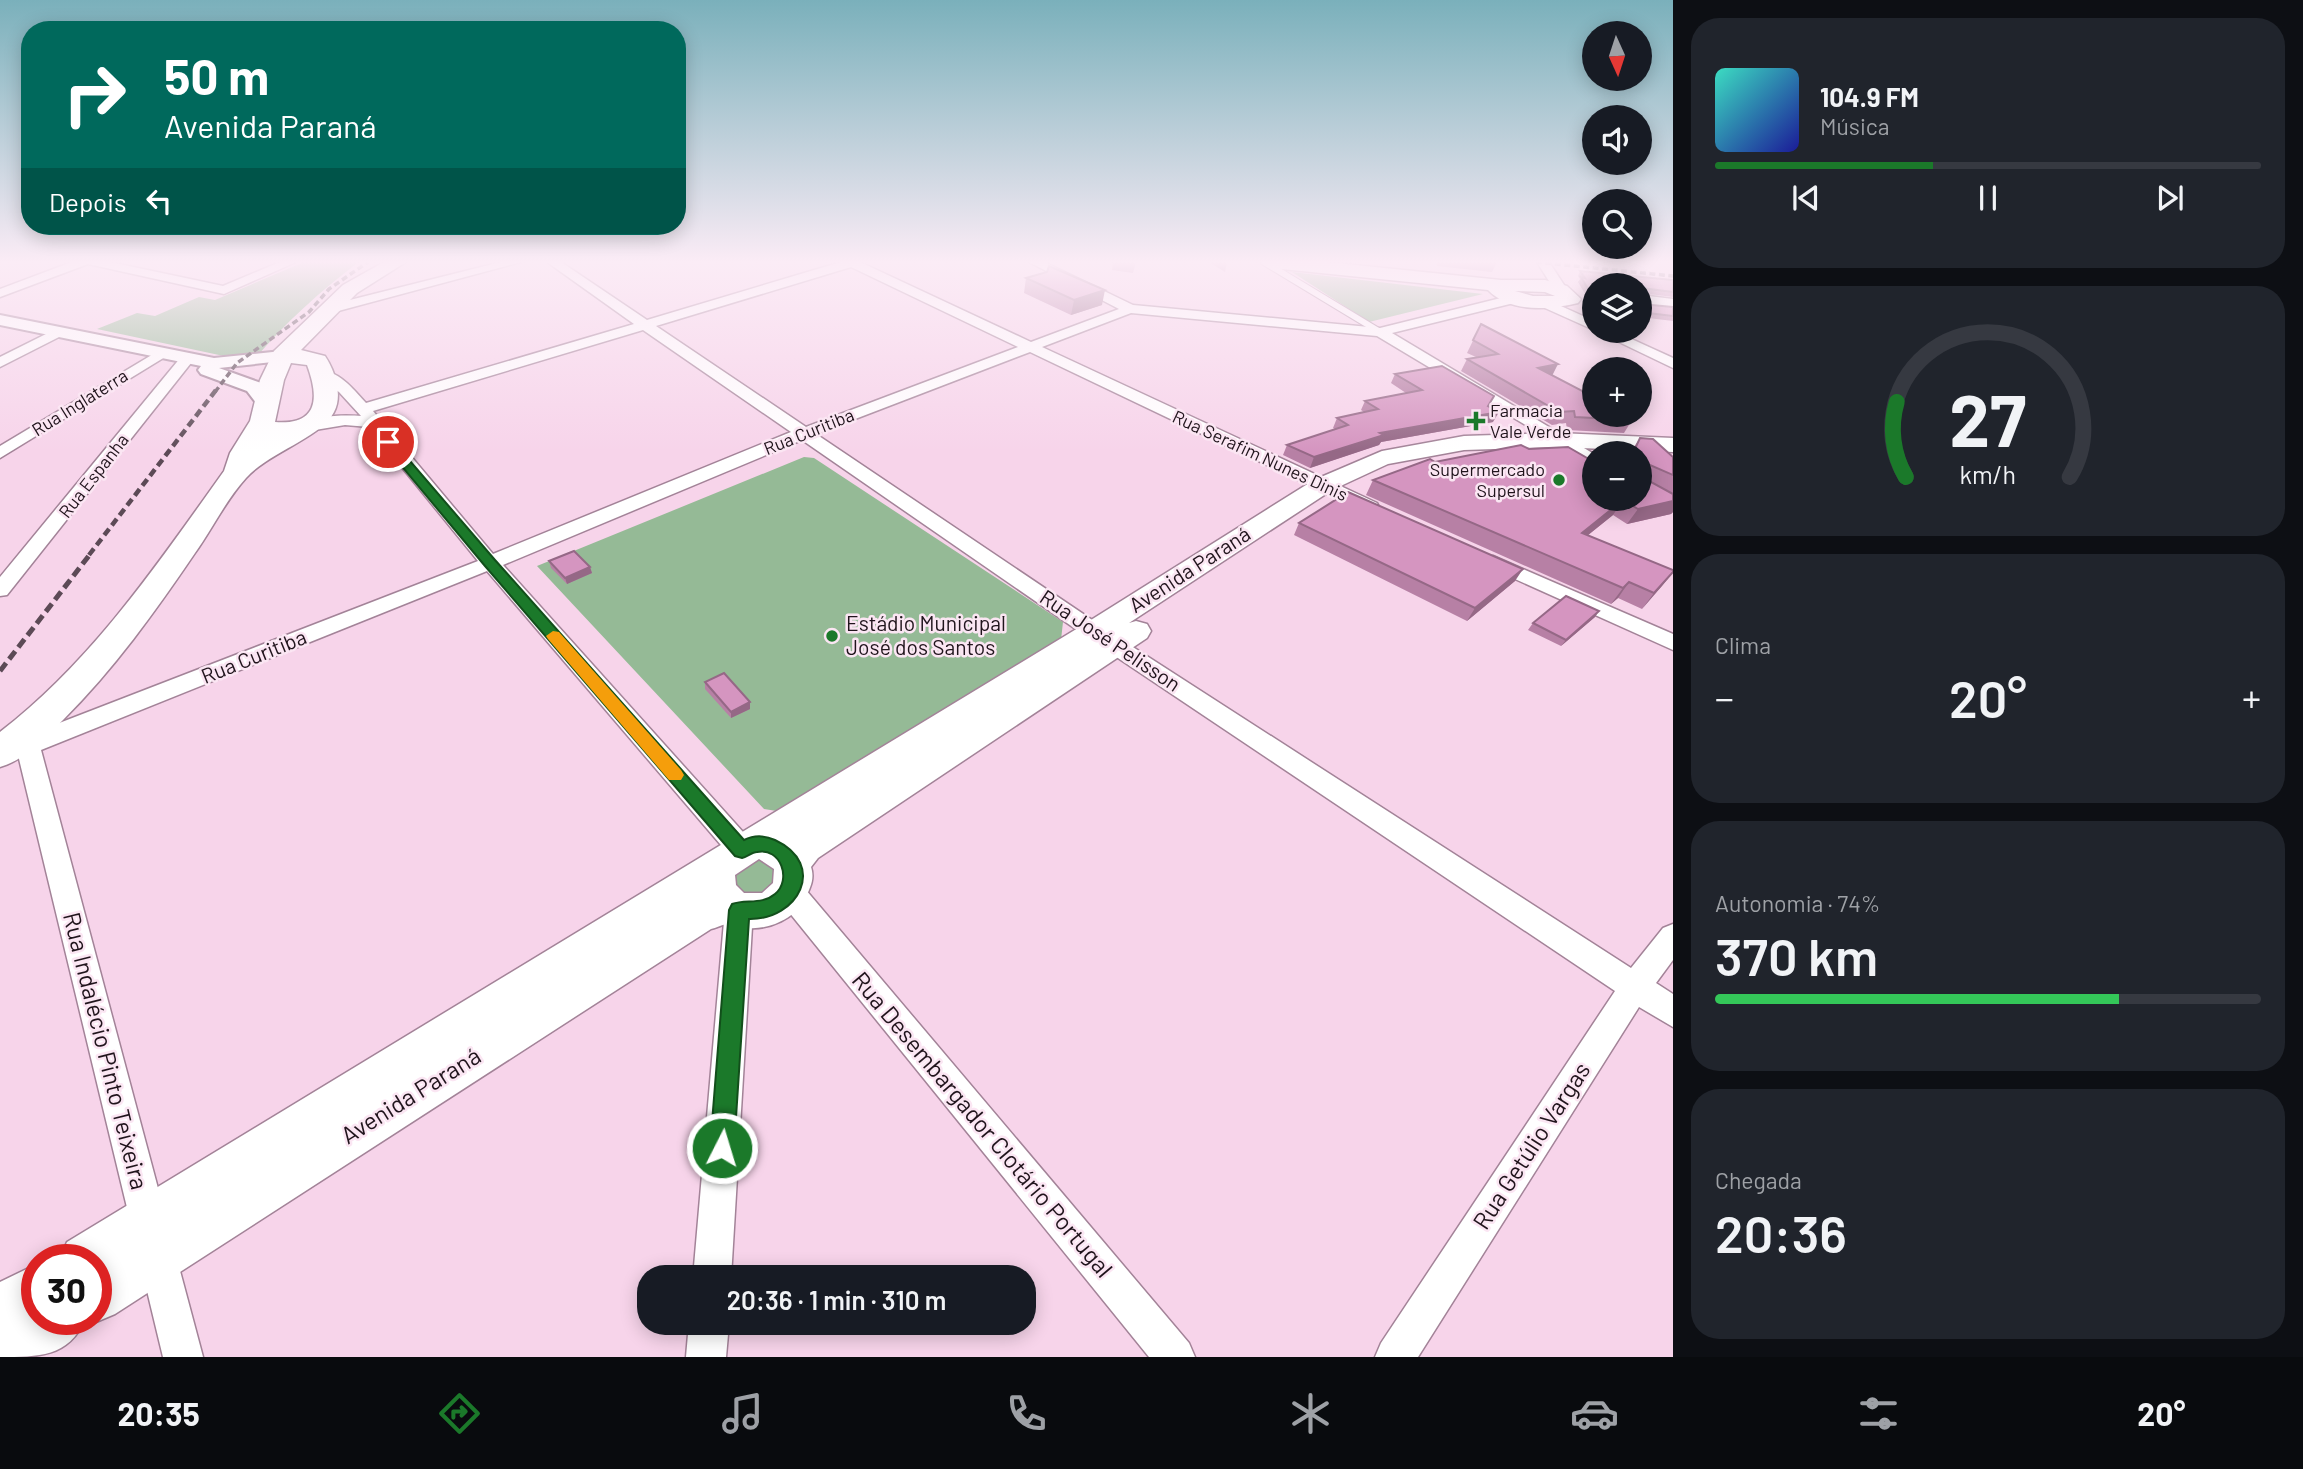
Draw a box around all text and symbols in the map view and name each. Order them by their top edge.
north arrow [1582,21,1652,91]
map controls [1582,21,1652,511]
text: 50 m [164,46,269,105]
icon: right [49,49,140,140]
text: 104.9 FM [1820,81,1919,112]
button: sound [1582,105,1652,175]
text: Avenida Paraná [164,106,377,144]
text: Música [1820,112,1889,140]
icon: previous [1787,179,1825,217]
icon: pause [1969,179,2007,217]
icon: next [2151,179,2189,217]
icon: left [140,182,178,220]
text: Depois [49,186,126,217]
button: search [1582,189,1652,259]
button: layers [1582,273,1652,343]
button: + [1582,357,1652,427]
street label: Rua Inglaterra [27,364,131,440]
text: 27 [1950,374,2026,462]
place label: Farmacia Vale Verde [1490,399,1571,442]
street label: Rua Curitiba [760,403,857,459]
street label: Rua Serafim Nunes Dinis [1169,405,1351,505]
pin [358,412,418,472]
marker: Farmacia Vale Verde [1468,413,1484,429]
icon: arrive [369,423,407,461]
street label: Rua Espanha [54,429,133,522]
button: − [1582,441,1652,511]
place label: Supermercado Supersul [1430,458,1545,501]
text: km/h [1960,458,2016,488]
marker: Supermercado Supersul [1551,472,1567,488]
street label: Avenida Paraná [1124,520,1254,617]
street label: Rua José Pelisson [1036,583,1186,696]
place label: Estádio Municipal José dos Santos [846,610,1006,659]
street label: Rua Curitiba [197,623,310,688]
marker: Estádio Municipal José dos Santos [824,628,840,644]
text: Clima [1715,631,1771,659]
text: 20° [1949,666,2027,728]
text: − [1715,674,1734,720]
text: + [2242,674,2261,720]
text: Autonomia · 74% [1715,889,1880,917]
street label: Rua Indalécio Pinto Teixeira [58,909,155,1192]
text: 370 km [1715,924,1878,986]
street label: Rua Desembargador Clotário Portugal [847,965,1120,1283]
street label: Avenida Paraná [335,1040,485,1149]
street label: Rua Getúlio Vargas [1466,1056,1596,1234]
position arrow [685,1111,759,1185]
text: Chegada [1715,1166,1802,1194]
text: 20:36 [1715,1201,1847,1263]
speed limit sign: 30 [21,1244,112,1335]
text: 20:36 · 1 min · 310 m [727,1284,946,1315]
icon: directions [435,1389,484,1438]
icon: music [718,1389,767,1438]
icon: phone [1002,1389,1051,1438]
icon: climate [1286,1389,1335,1438]
icon: car [1570,1389,1619,1438]
icon: filters [1854,1389,1903,1438]
text: 20:35 [117,1394,200,1432]
text: 20° [2137,1394,2186,1432]

